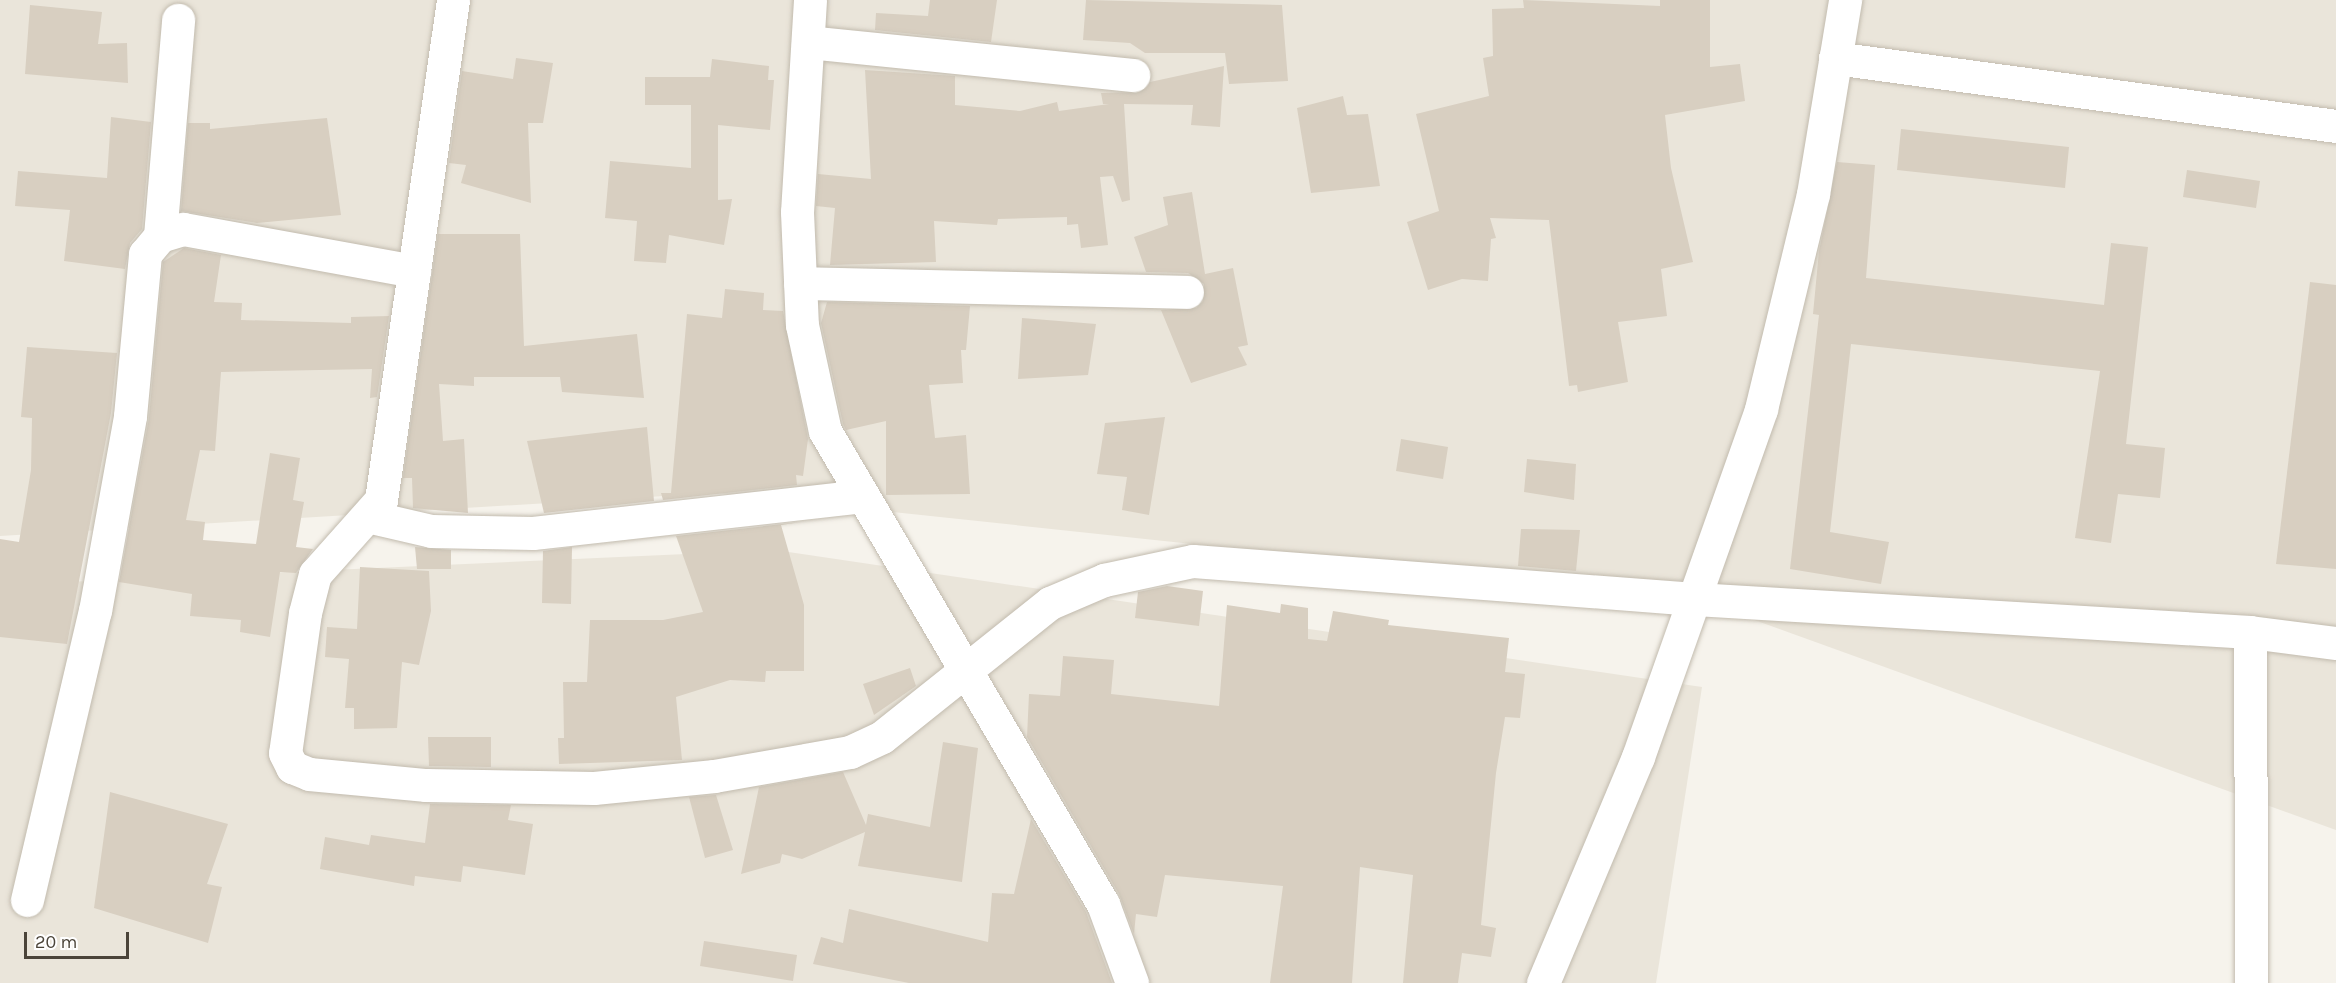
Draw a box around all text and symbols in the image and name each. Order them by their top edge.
scale bar [27,920,132,958]
text: 20 m [35,931,77,953]

